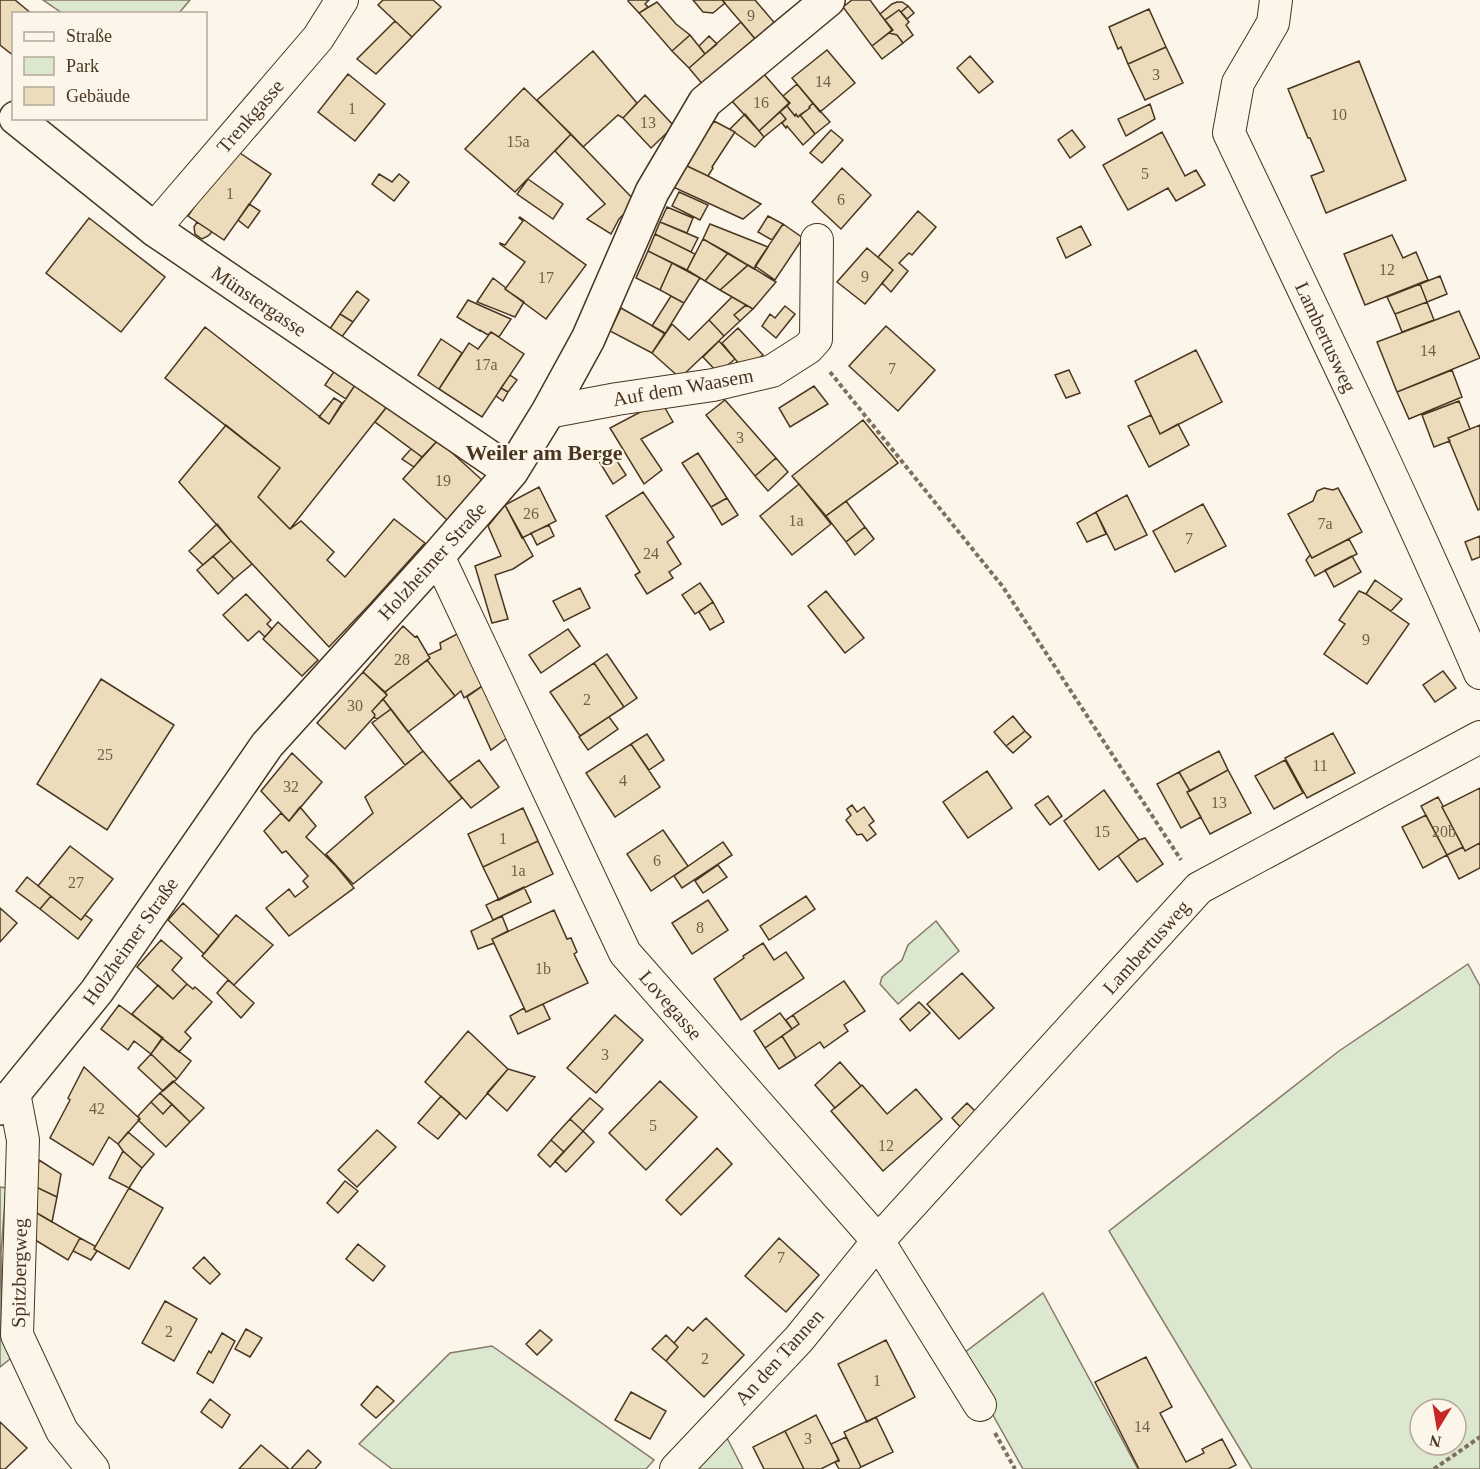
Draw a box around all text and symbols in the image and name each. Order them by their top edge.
house number: 9 [747,7,755,24]
legend [12,12,207,120]
text: Straße [66,26,112,46]
text: Park [66,56,99,76]
house number: 3 [1152,66,1160,83]
house number: 14 [815,73,831,90]
street label: Trenkgasse [212,75,289,158]
text: Gebäude [66,86,130,106]
house number: 16 [753,94,769,111]
house number: 1 [348,100,356,117]
house number: 10 [1331,106,1347,123]
house number: 13 [640,114,656,131]
house number: 15a [506,133,530,150]
house number: 5 [1141,165,1149,182]
house number: 1 [226,185,234,202]
house number: 6 [837,191,845,208]
street label: Münstergasse [207,261,311,342]
house number: 12 [1379,261,1395,278]
house number: 9 [861,268,869,285]
house number: 17 [538,269,554,286]
street label: Lambertusweg [1290,278,1361,396]
house number: 14 [1420,342,1436,359]
house number: 17a [474,356,498,373]
house number: 7 [888,360,896,377]
street label: Auf dem Waasem [611,364,755,410]
house number: 3 [736,429,744,446]
district label: Weiler am Berge [465,440,623,465]
house number: 19 [435,472,451,489]
street label: Holzheimer Straße [373,498,491,624]
house number: 26 [523,505,539,522]
house number: 1a [788,512,804,529]
house number: 7a [1317,515,1333,532]
house number: 7 [1185,530,1193,547]
house number: 24 [643,545,659,562]
house number: 9 [1362,631,1370,648]
house number: 28 [394,651,410,668]
house number: 2 [583,691,591,708]
house number: 30 [347,697,363,714]
house number: 25 [97,746,113,763]
house number: 11 [1312,757,1328,774]
house number: 4 [619,772,627,789]
house number: 32 [283,778,299,795]
house number: 13 [1211,794,1227,811]
house number: 15 [1094,823,1110,840]
house number: 20b [1432,823,1456,840]
house number: 1 [499,830,507,847]
house number: 6 [653,852,661,869]
house number: 1a [510,862,526,879]
street label: Holzheimer Straße [78,873,182,1009]
house number: 27 [68,874,84,891]
street label: Lambertusweg [1098,895,1195,999]
house number: 8 [696,919,704,936]
house number: 1b [535,960,551,977]
street label: Lovegasse [634,966,707,1045]
house number: 3 [601,1046,609,1063]
house number: 42 [89,1100,105,1117]
house number: 5 [649,1117,657,1134]
house number: 12 [878,1137,894,1154]
street label: Spitzbergweg [7,1218,32,1328]
house number: 7 [777,1249,785,1266]
street label: An den Tannen [730,1304,828,1410]
house number: 2 [165,1323,173,1340]
house number: 2 [701,1350,709,1367]
house number: 1 [873,1372,881,1389]
north arrow [1408,1397,1468,1457]
house number: 14 [1134,1418,1150,1435]
house number: 3 [804,1430,812,1447]
text: N [1428,1432,1443,1451]

